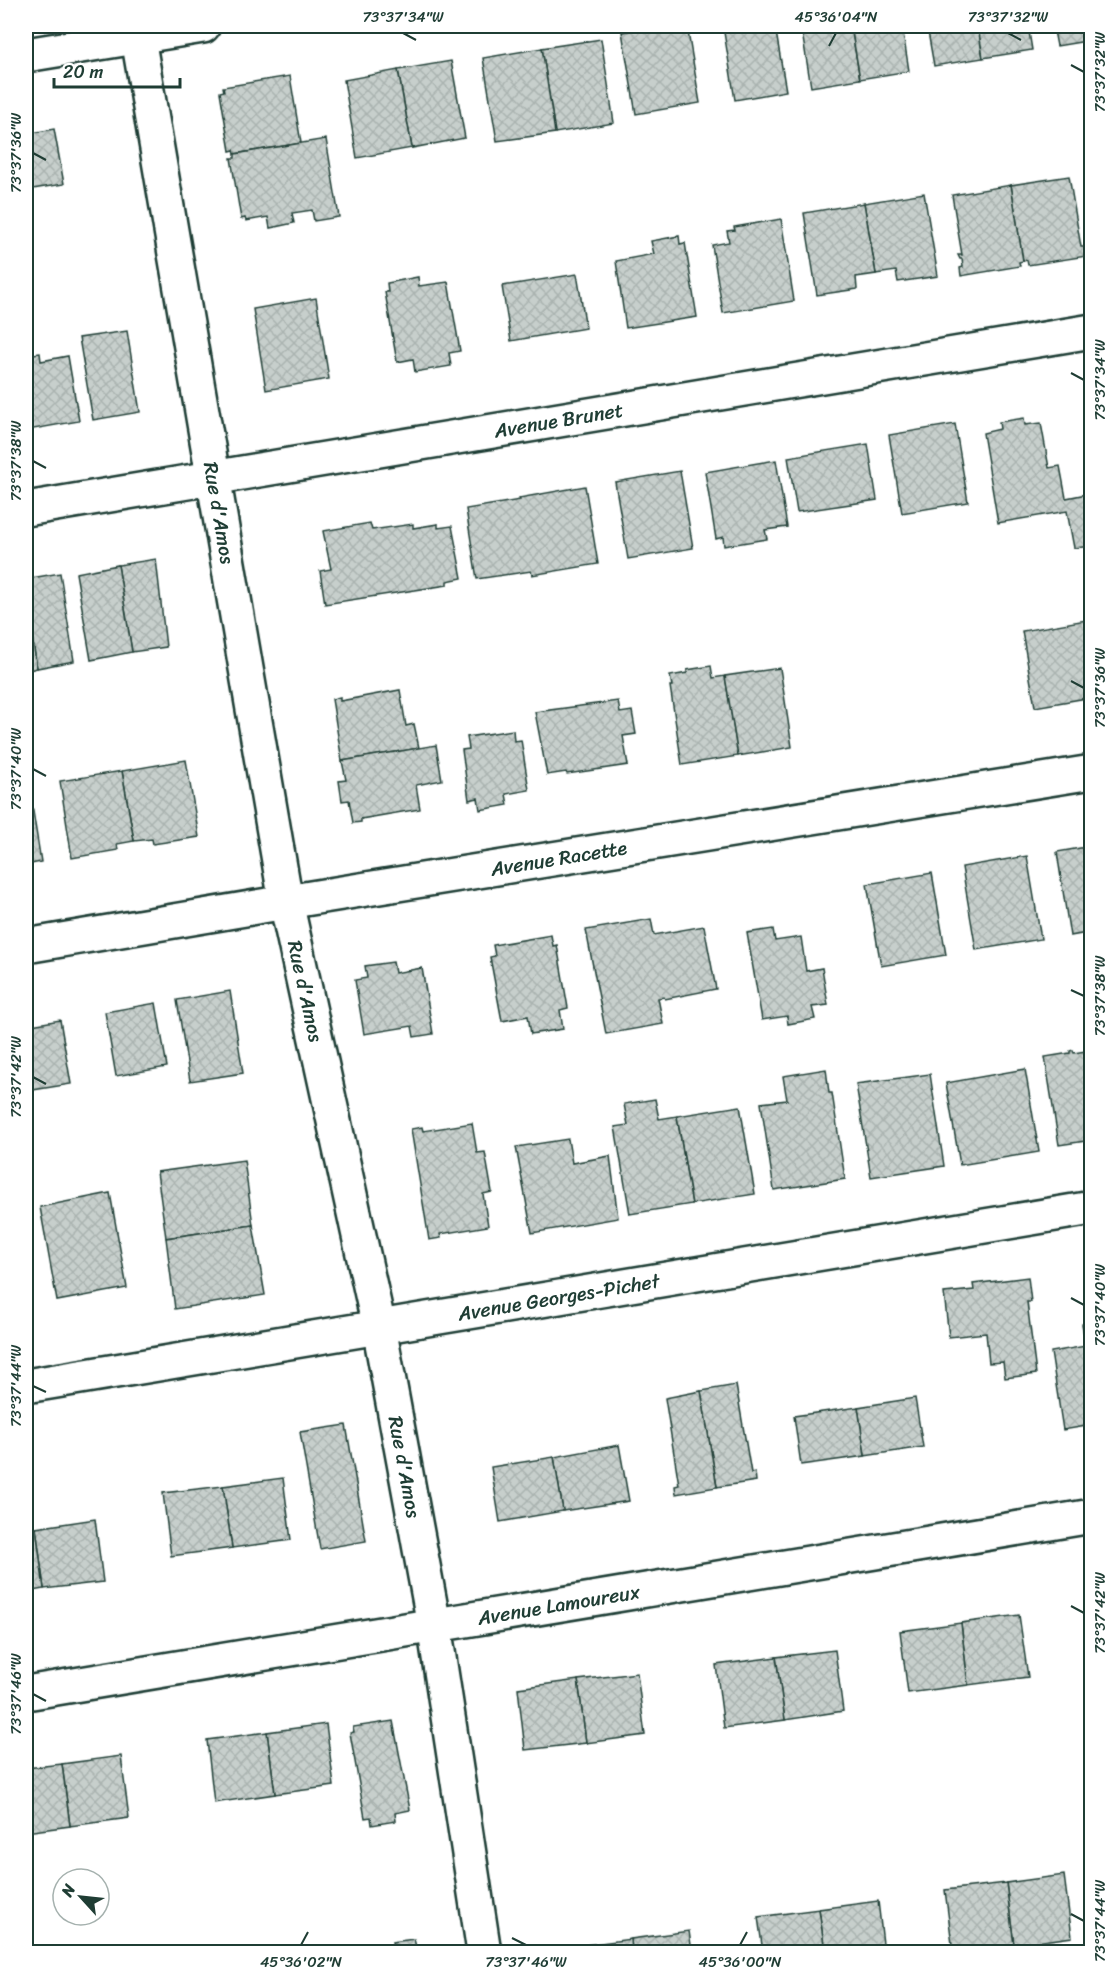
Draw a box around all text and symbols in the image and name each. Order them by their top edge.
text: 73°37'34"W [362,4,444,30]
text: 45°36'04"N [795,4,878,30]
text: 73°37'32"W [968,4,1049,30]
text: 73°37'32"W [1087,31,1113,112]
scale bar [54,51,180,89]
text: 20 m [63,56,103,88]
text: 73°37'36"W [3,112,29,193]
text: 73°37'34"W [1087,339,1113,421]
street label: Avenue Brunet [491,393,626,449]
text: 73°37'38"W [3,420,29,501]
street label: Rue d'Amos [193,459,245,568]
text: 73°37'36"W [1087,647,1113,728]
text: 73°37'40"W [3,727,29,810]
street label: Avenue Racette [487,830,630,887]
street label: Rue d'Amos [277,937,333,1046]
text: 73°37'38"W [1087,955,1113,1036]
text: 73°37'42"W [3,1036,29,1118]
street label: Avenue Georges-Pichet [454,1263,663,1332]
text: 73°37'40"W [1087,1263,1113,1346]
text: 73°37'44"W [3,1344,29,1427]
street label: Rue d'Amos [378,1413,431,1522]
text: 73°37'42"W [1087,1572,1113,1654]
street label: Avenue Lamoureux [474,1574,643,1636]
text: 73°37'46"W [3,1653,29,1735]
north arrow [51,1867,111,1927]
text: N [52,1878,84,1903]
text: 73°37'44"W [1087,1879,1113,1962]
text: 45°36'02"N [260,1949,343,1975]
text: 73°37'46"W [485,1949,567,1975]
text: 45°36'00"N [699,1949,782,1975]

